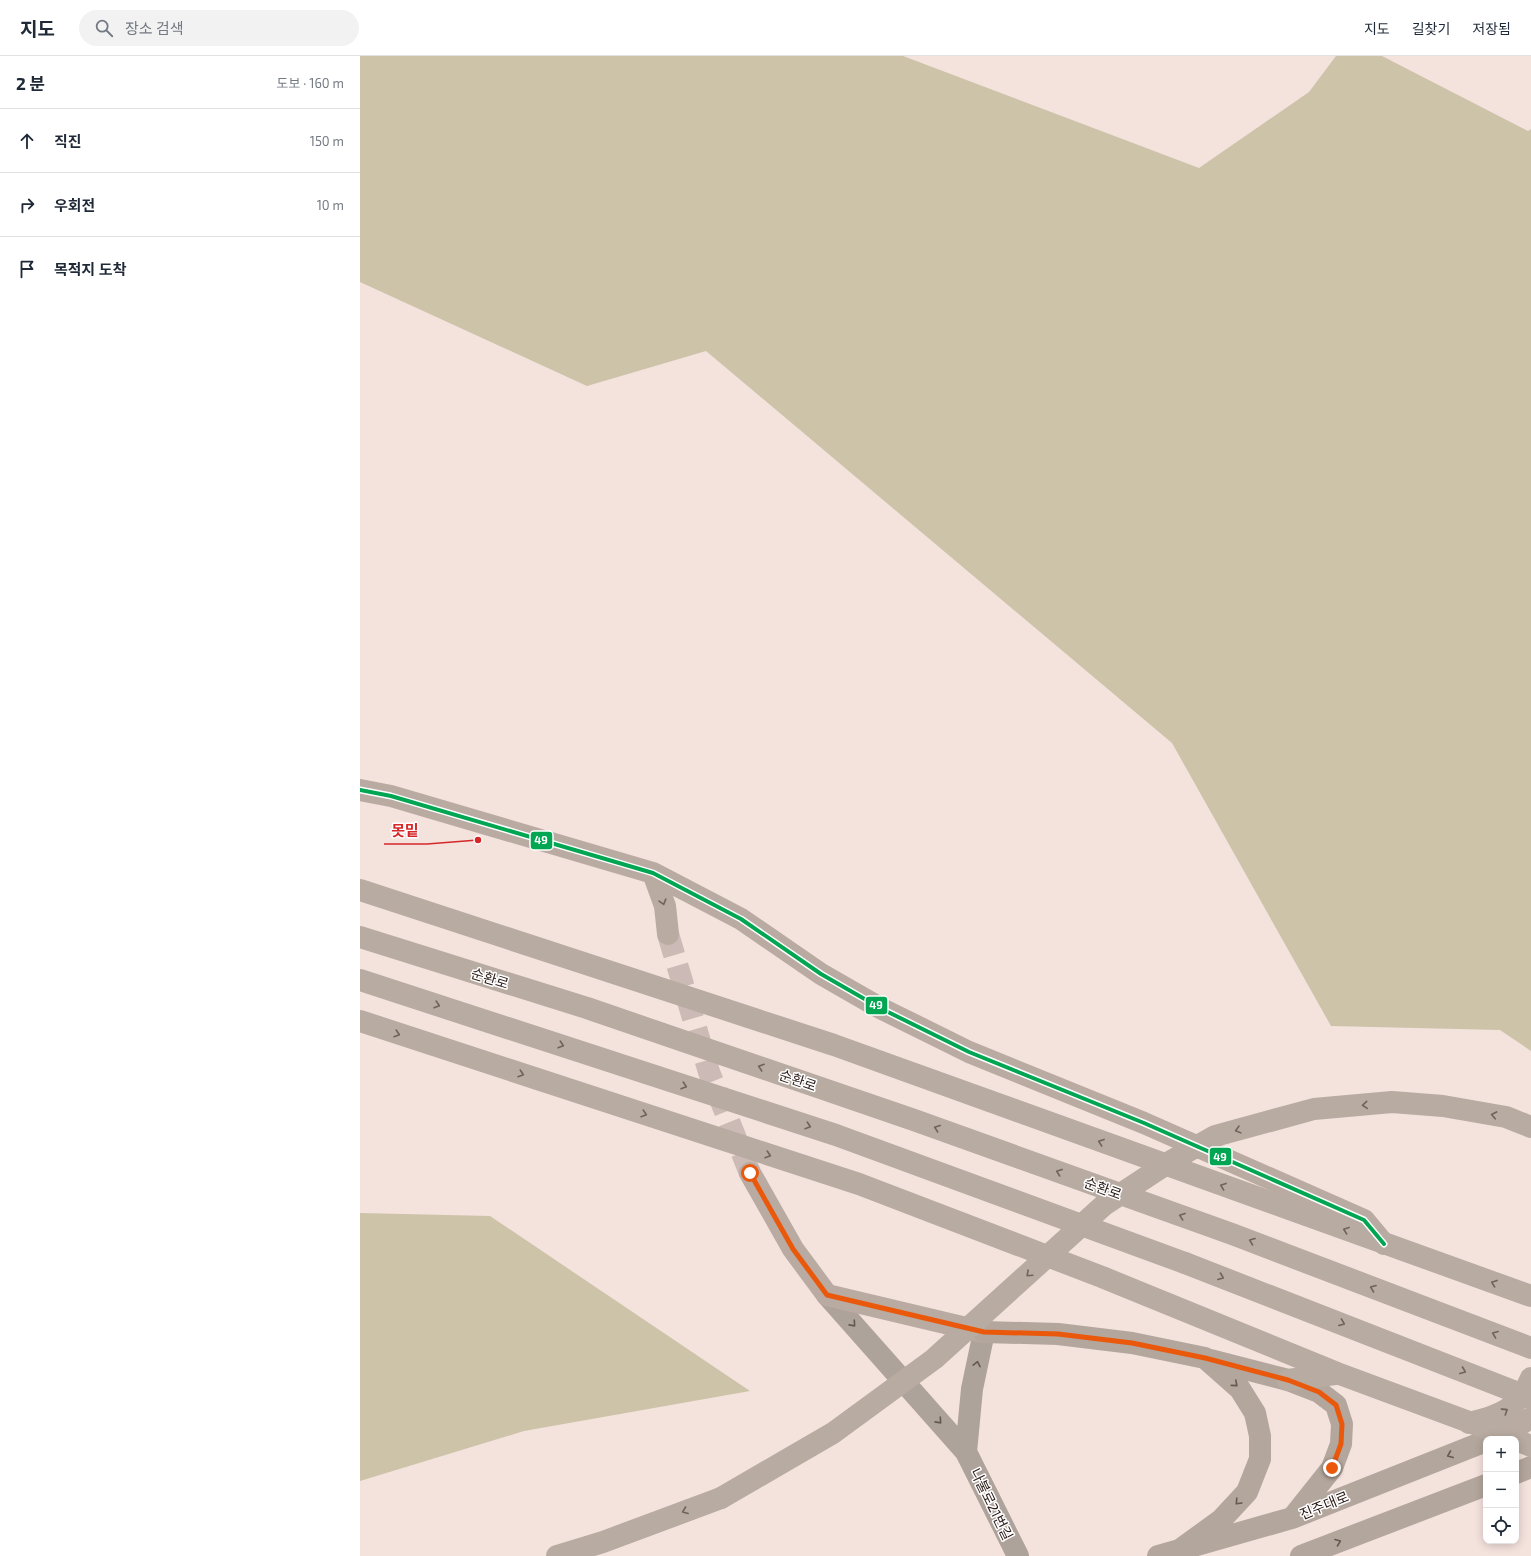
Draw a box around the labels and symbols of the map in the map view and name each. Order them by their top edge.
callout: 못밑 [384,817,427,844]
text: 못밑 [391,821,419,839]
line badge: 49 [530,831,553,850]
text: 49 [534,833,548,846]
one-way arrow [658,899,667,906]
street label: 순환로 [469,964,511,992]
line badge: 49 [865,996,888,1015]
text: 49 [869,998,883,1011]
one-way arrow [434,1000,441,1009]
one-way arrow [393,1029,400,1037]
one-way arrow [557,1041,564,1049]
one-way arrow [758,1064,765,1072]
street label: 순환로 [777,1066,819,1094]
one-way arrow [517,1069,524,1078]
one-way arrow [680,1081,687,1090]
one-way arrow [1362,1100,1368,1109]
one-way arrow [641,1109,648,1118]
one-way arrow [1491,1112,1497,1120]
one-way arrow [804,1121,811,1129]
one-way arrow [933,1125,940,1133]
one-way arrow [1235,1125,1242,1134]
one-way arrow [1098,1138,1105,1146]
line badge: 49 [1209,1147,1232,1166]
one-way arrow [764,1150,771,1158]
text: 49 [1213,1150,1227,1163]
route start [741,1164,759,1182]
one-way arrow [1056,1168,1063,1177]
street label: 순환로 [1082,1173,1124,1203]
one-way arrow [1220,1182,1227,1190]
one-way arrow [1178,1212,1185,1220]
one-way arrow [1342,1226,1349,1234]
one-way arrow [1248,1238,1255,1246]
one-way arrow [1026,1269,1034,1276]
one-way arrow [1218,1272,1225,1280]
one-way arrow [1491,1280,1498,1288]
one-way arrow [1370,1284,1377,1292]
one-way arrow [848,1319,856,1327]
one-way arrow [1339,1319,1346,1327]
one-way arrow [1491,1331,1498,1339]
one-way arrow [972,1361,981,1367]
one-way arrow [1460,1366,1467,1374]
one-way arrow [1230,1380,1238,1387]
one-way arrow [1501,1408,1508,1415]
one-way arrow [935,1417,942,1424]
one-way arrow [1446,1451,1453,1459]
route end [1323,1459,1341,1477]
street label: 나불로21번길 [967,1465,1017,1543]
street label: 진주대로 [1297,1487,1351,1523]
one-way arrow [1236,1497,1243,1504]
one-way arrow [681,1507,688,1515]
one-way arrow [1334,1538,1341,1546]

